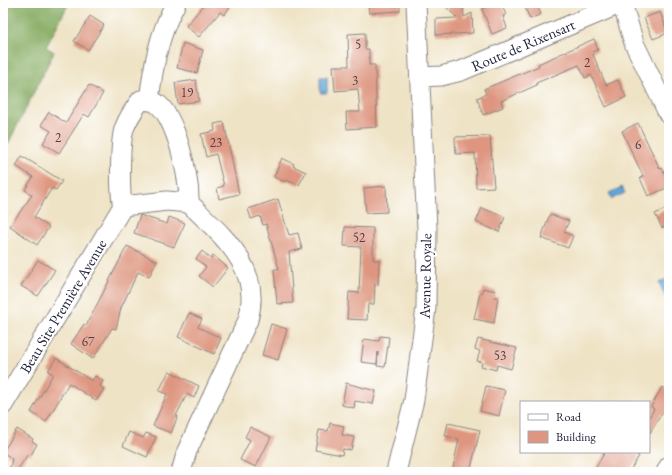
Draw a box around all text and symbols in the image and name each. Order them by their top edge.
street label: Route de Rixensart [468,14,578,75]
house number: 5 [355,36,361,53]
house number: 2 [584,54,591,71]
house number: 3 [352,72,358,89]
house number: 19 [181,84,194,101]
house number: 2 [55,129,62,146]
house number: 23 [210,134,222,151]
house number: 6 [635,136,641,153]
house number: 52 [353,229,366,246]
street label: Avenue Royale [415,233,435,320]
street label: Beau Site Première Avenue [15,235,111,376]
house number: 67 [82,333,95,350]
house number: 53 [494,347,506,364]
legend [520,401,650,453]
text: Road [556,409,582,425]
text: Building [556,429,597,445]

